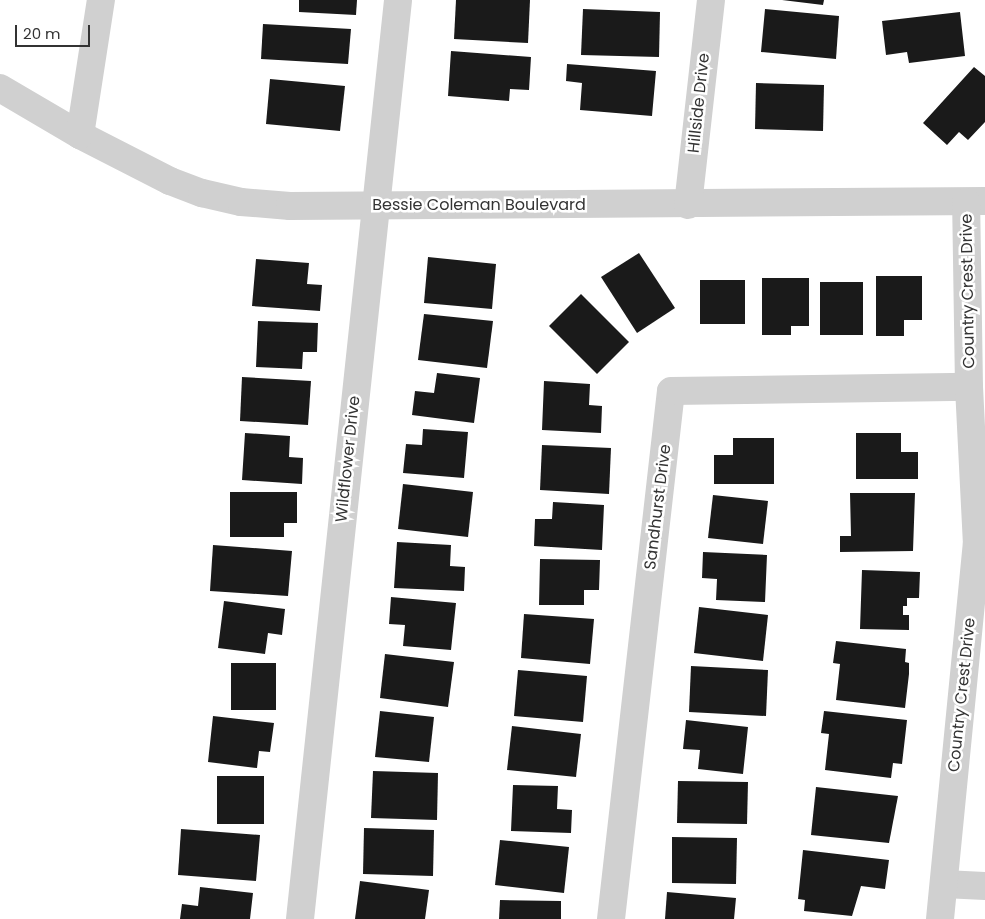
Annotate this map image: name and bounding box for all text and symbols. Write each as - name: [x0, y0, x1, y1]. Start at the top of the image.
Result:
- scale bar: [18, 15, 92, 47]
- text: 20 m: [23, 23, 61, 44]
- street label: Hillside Drive: [684, 52, 714, 154]
- street label: Bessie Coleman Boulevard: [372, 195, 586, 215]
- street label: Country Crest Drive: [957, 213, 979, 369]
- street label: Wildflower Drive: [332, 395, 364, 523]
- street label: Sandhurst Drive: [641, 443, 675, 571]
- street label: Country Crest Drive: [944, 617, 980, 773]

